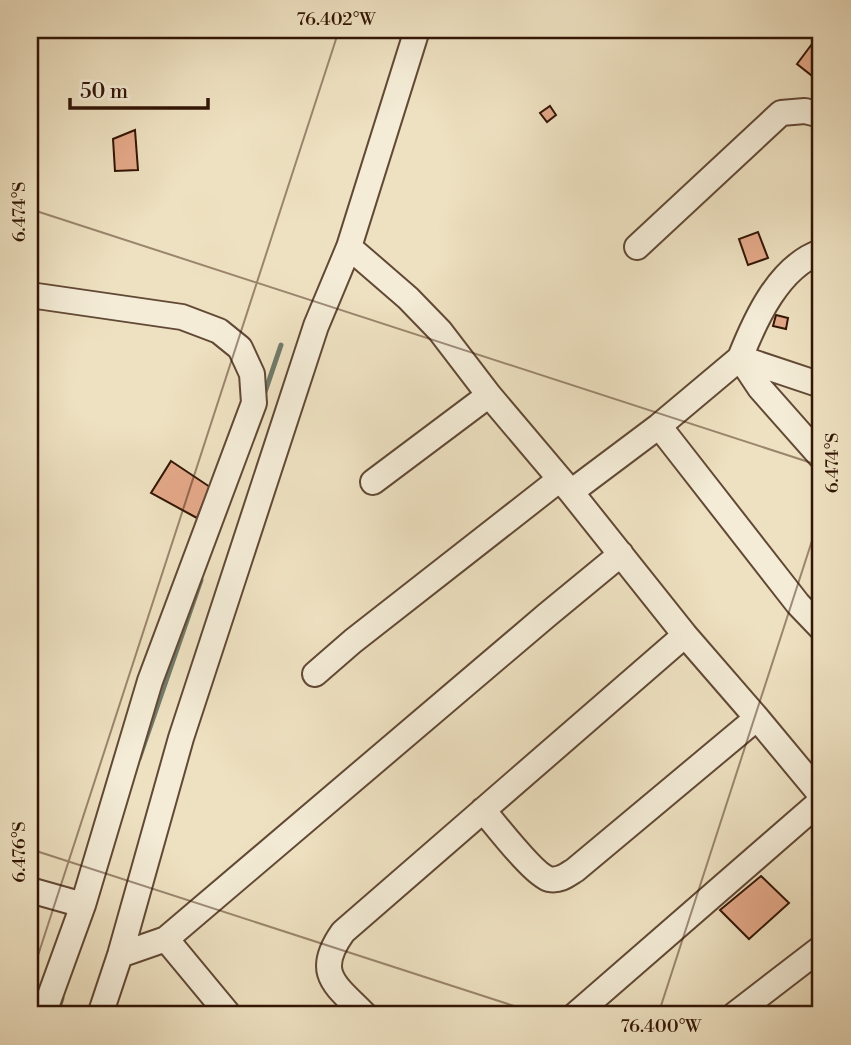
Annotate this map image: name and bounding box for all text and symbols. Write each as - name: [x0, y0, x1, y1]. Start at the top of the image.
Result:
- text: 76.402°W: [297, 8, 376, 31]
- scale bar: [70, 66, 208, 110]
- text: 50 m: [80, 79, 128, 105]
- text: 6.474°S: [8, 182, 31, 242]
- text: 6.474°S: [821, 433, 844, 493]
- text: 6.476°S: [8, 821, 31, 883]
- text: 76.400°W: [621, 1015, 702, 1038]

